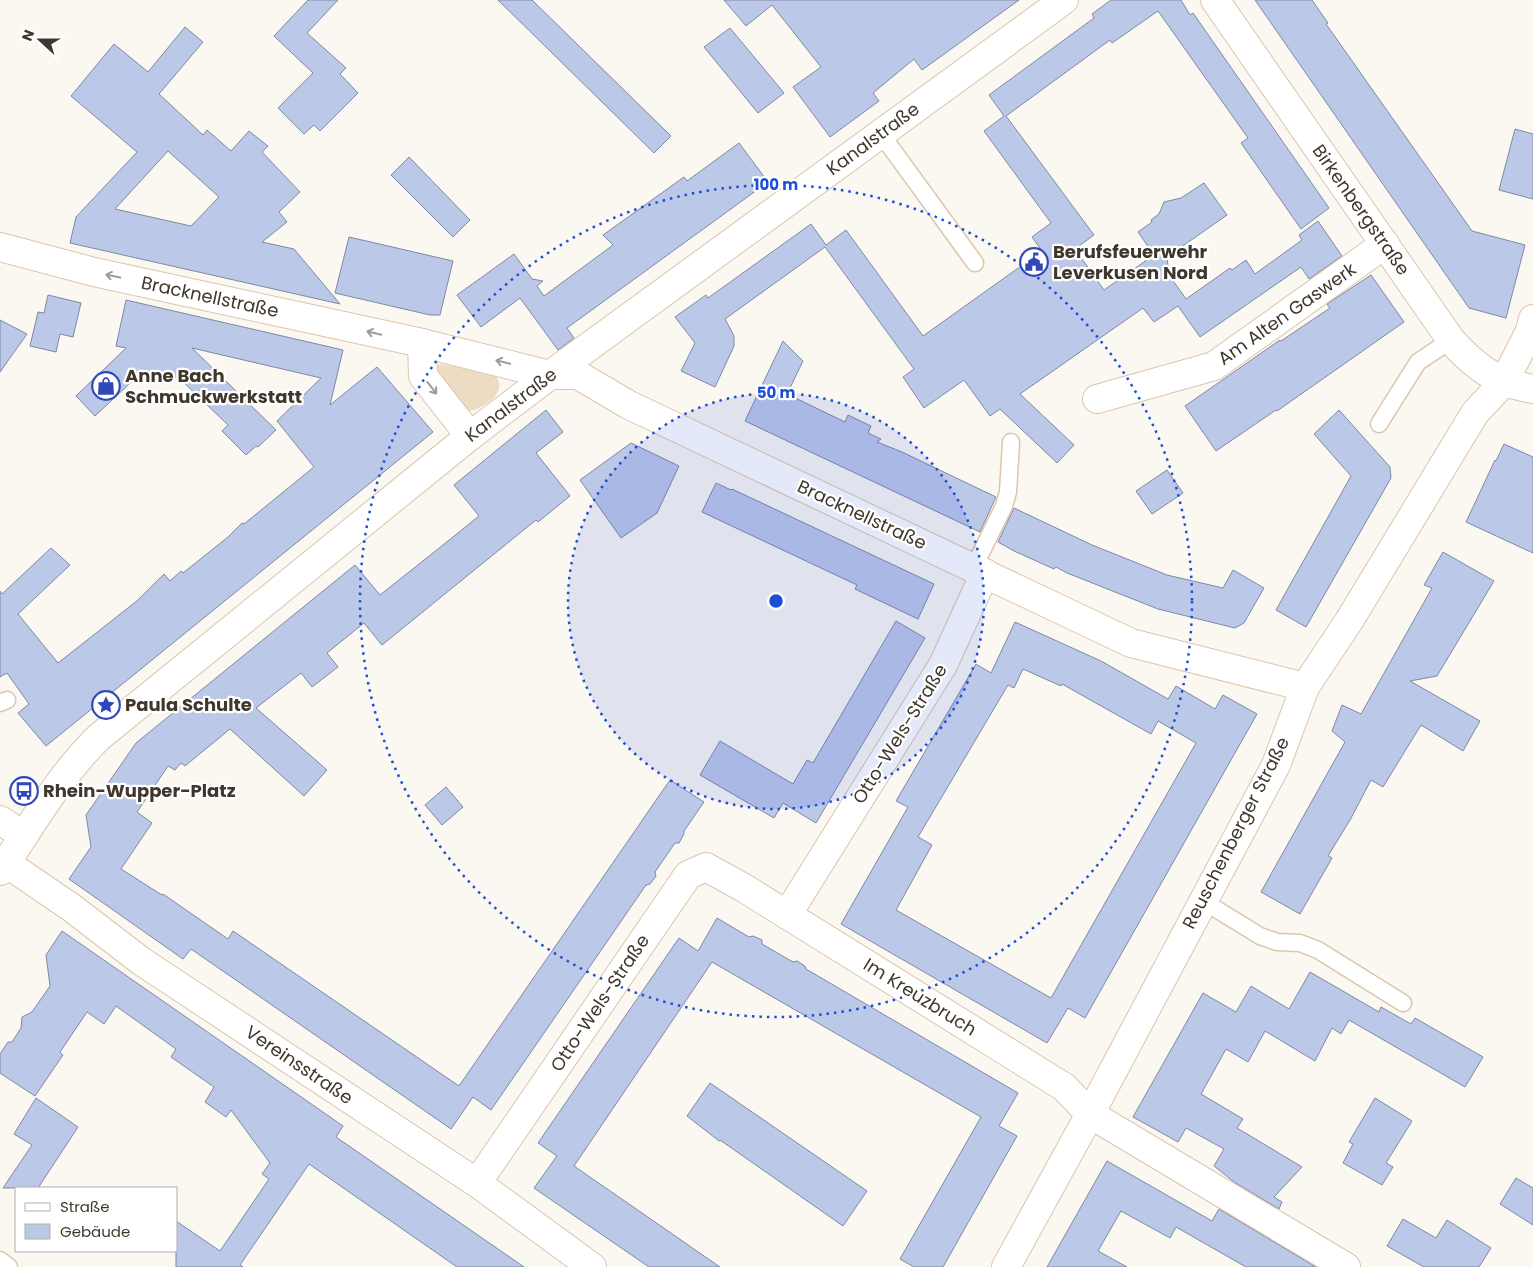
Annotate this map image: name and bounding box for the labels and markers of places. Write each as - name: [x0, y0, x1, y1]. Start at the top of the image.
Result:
- place label: Berufsfeuerwehr Leverkusen Nord: [1053, 239, 1208, 285]
- public building icon: Berufsfeuerwehr Leverkusen Nord: [1019, 247, 1049, 277]
- place label: Anne Bach Schmuckwerkstatt: [125, 363, 302, 409]
- shop icon: Anne Bach Schmuckwerkstatt: [91, 371, 121, 401]
- centre of rings: [767, 592, 785, 610]
- place icon: Paula Schulte: [91, 690, 121, 720]
- place label: Paula Schulte: [125, 692, 252, 717]
- bus stop icon: Rhein-Wupper-Platz: [9, 776, 39, 806]
- place label: Rhein-Wupper-Platz: [43, 778, 236, 803]

